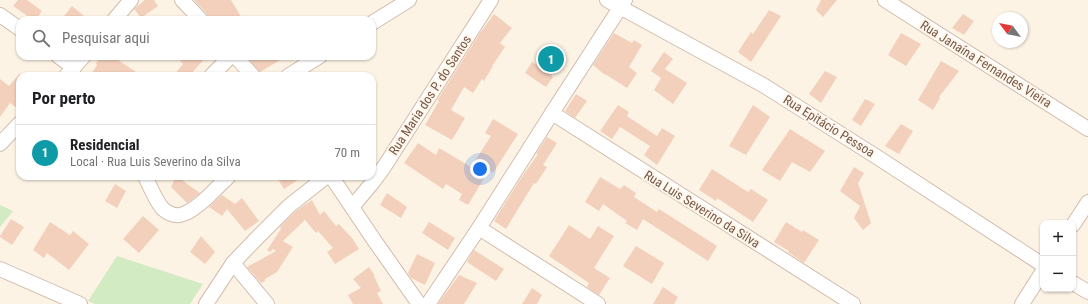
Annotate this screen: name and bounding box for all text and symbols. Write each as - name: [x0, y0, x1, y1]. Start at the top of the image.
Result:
- north arrow: [992, 12, 1028, 48]
- search box: [16, 16, 376, 60]
- street label: Rua Janaína Fernandes Vieira: [918, 17, 1054, 111]
- icon: search: [30, 27, 52, 49]
- text: Pesquisar aqui: [62, 29, 150, 47]
- street label: Rua Maria dos P. do Santos: [386, 32, 474, 158]
- pin: 1: [538, 44, 564, 74]
- text: Por perto: [32, 88, 96, 108]
- street label: Rua Epitácio Pessoa: [781, 92, 877, 160]
- text: Residencial: [70, 136, 140, 154]
- text: 1: [42, 145, 48, 160]
- text: 70 m: [334, 145, 360, 160]
- text: Local · Rua Luis Severino da Silva: [70, 154, 241, 169]
- your location: [470, 159, 490, 179]
- street label: Rua Luis Severino da Silva: [641, 167, 763, 251]
- map controls: [1040, 220, 1076, 292]
- button: +: [1040, 220, 1076, 256]
- button: −: [1040, 256, 1076, 292]

